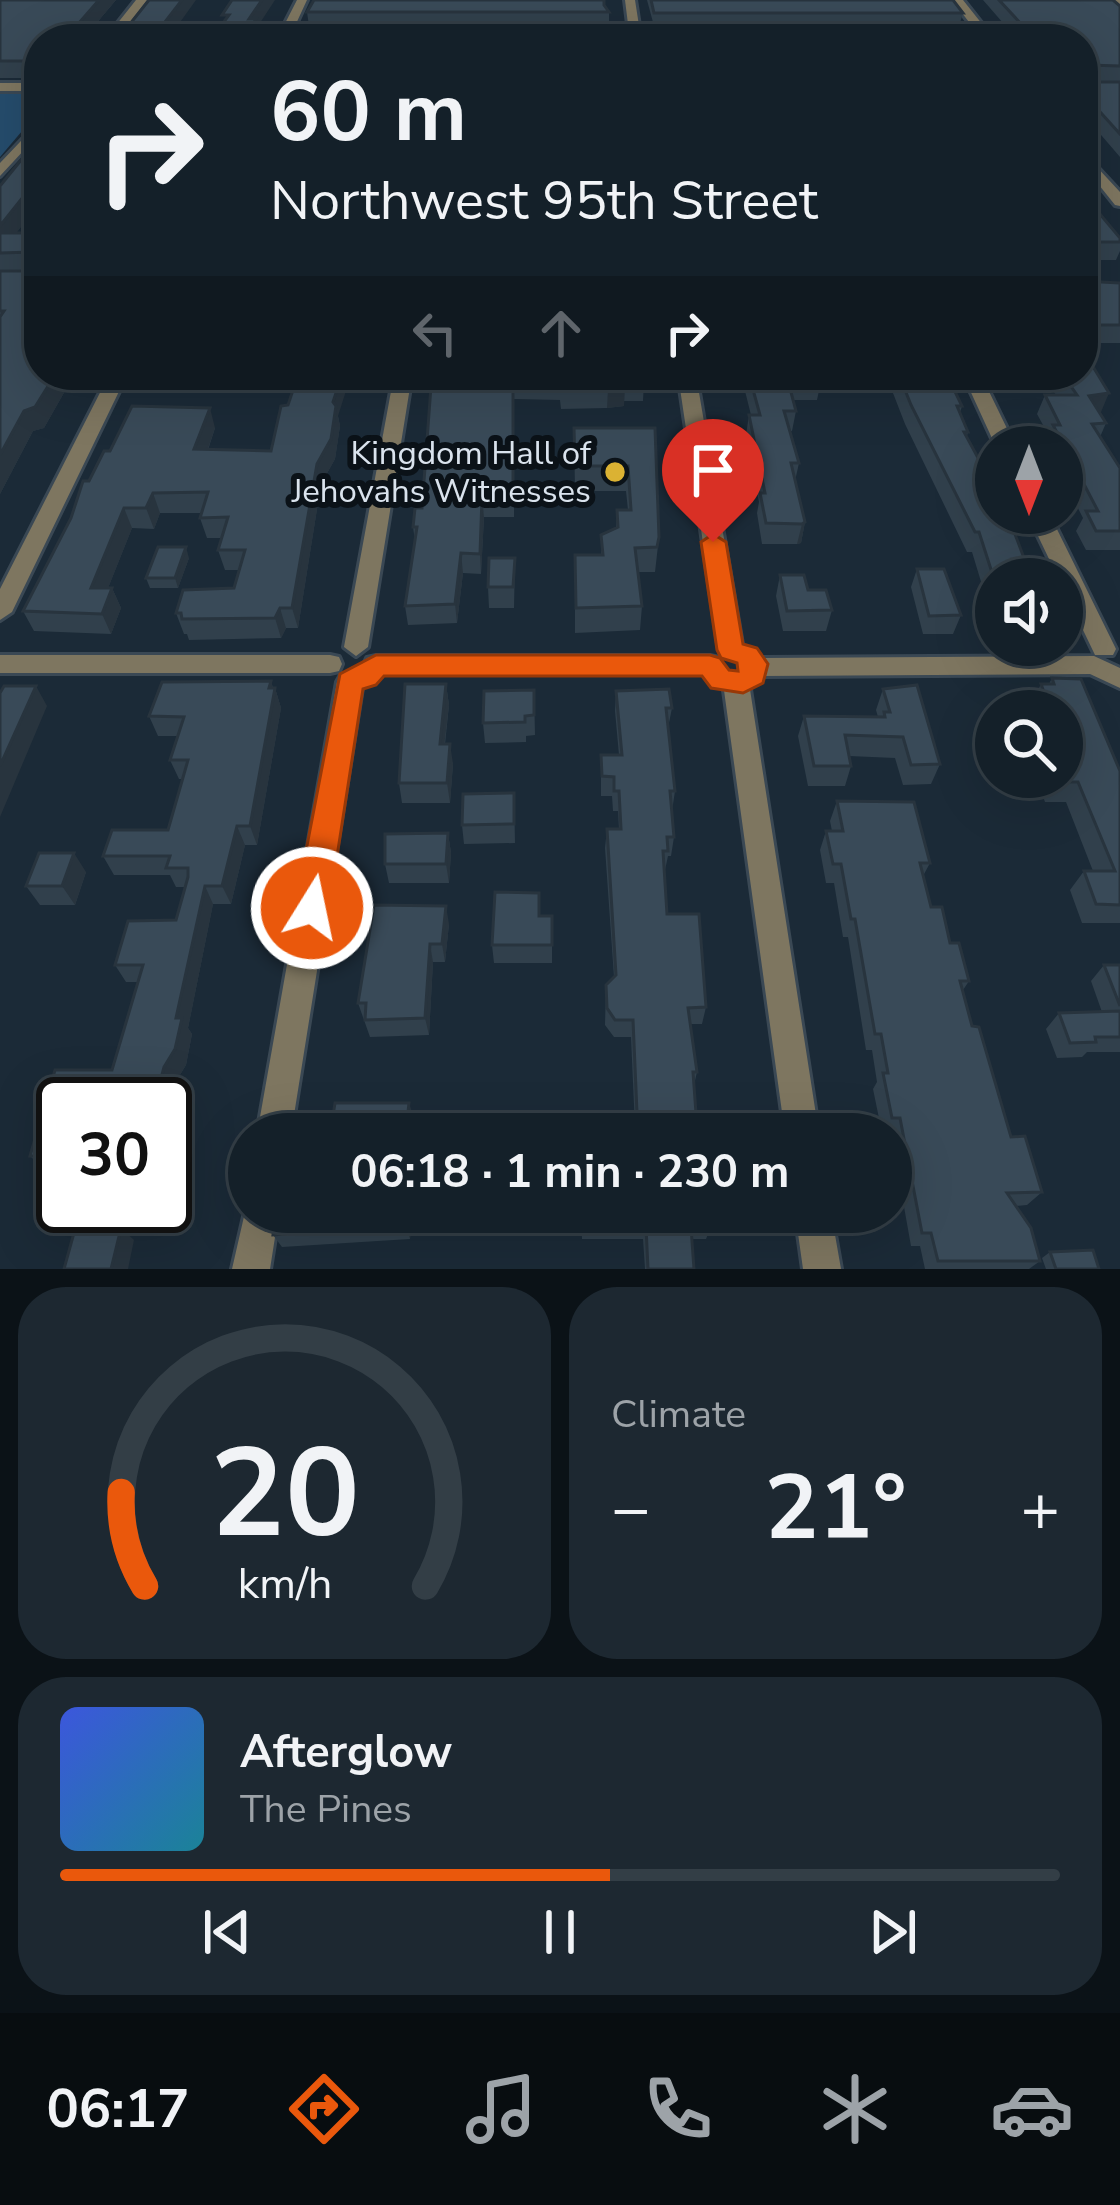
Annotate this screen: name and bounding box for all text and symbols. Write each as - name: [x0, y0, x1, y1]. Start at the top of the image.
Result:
- text: 60 m: [270, 55, 467, 170]
- icon: right: [72, 72, 228, 228]
- text: Northwest 95th Street: [270, 164, 818, 238]
- icon: left: [402, 300, 468, 366]
- icon: ahead: [528, 300, 594, 366]
- icon: right: [654, 300, 720, 366]
- pin: [662, 419, 764, 542]
- north arrow: [975, 426, 1083, 534]
- map controls: [975, 426, 1083, 798]
- place label: Kingdom Hall of Jehovahs Witnesses: [291, 431, 592, 514]
- icon: arrive: [680, 437, 746, 503]
- marker: Kingdom Hall of Jehovahs Witnesses: [602, 459, 628, 485]
- button: sound: [975, 558, 1083, 666]
- button: search: [975, 690, 1083, 798]
- position arrow: [249, 845, 375, 971]
- speed limit sign: 30: [36, 1077, 192, 1233]
- text: 06:18 · 1 min · 230 m: [350, 1142, 790, 1203]
- text: Climate: [611, 1388, 746, 1441]
- text: 20: [210, 1409, 359, 1579]
- text: 21°: [764, 1447, 907, 1570]
- text: −: [611, 1464, 651, 1554]
- text: +: [1020, 1464, 1060, 1554]
- text: km/h: [237, 1555, 332, 1613]
- text: Afterglow: [240, 1722, 452, 1783]
- text: The Pines: [240, 1783, 412, 1836]
- icon: previous: [194, 1899, 260, 1965]
- icon: pause: [527, 1899, 593, 1965]
- icon: next: [860, 1899, 926, 1965]
- icon: directions: [282, 2067, 366, 2151]
- icon: music: [459, 2067, 543, 2151]
- icon: phone: [636, 2067, 720, 2151]
- icon: climate: [813, 2067, 897, 2151]
- icon: car: [990, 2067, 1074, 2151]
- text: 06:17: [46, 2072, 189, 2146]

